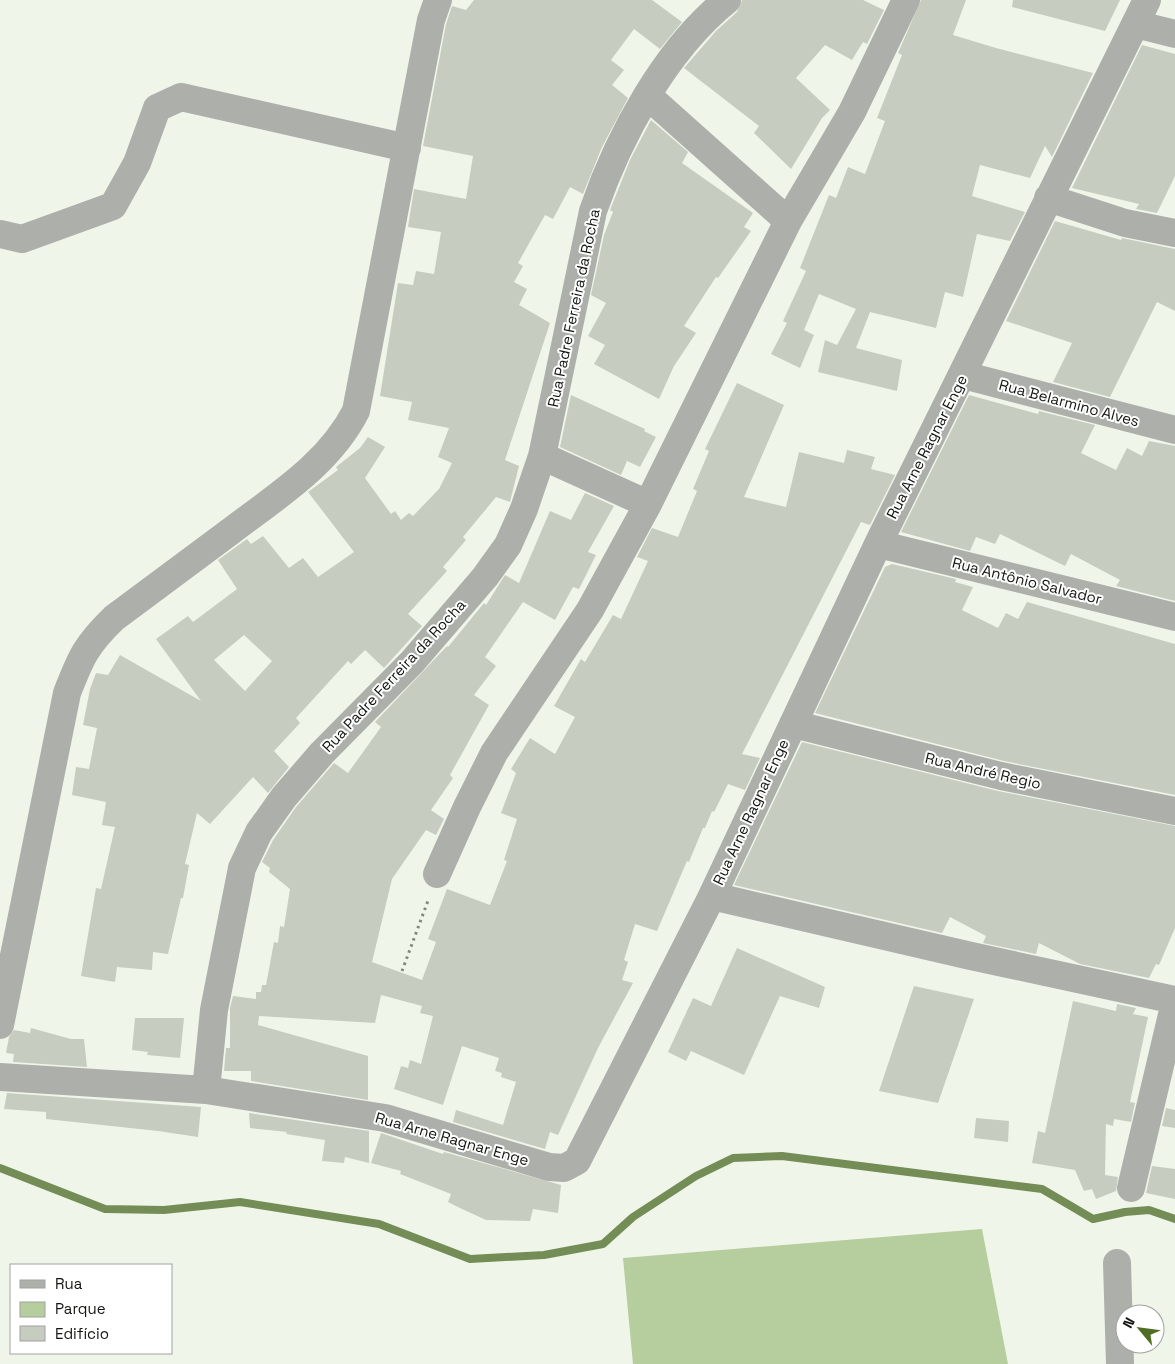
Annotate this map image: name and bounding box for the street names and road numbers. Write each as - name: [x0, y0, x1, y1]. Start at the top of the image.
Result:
- street label: Rua Padre Ferreira da Rocha: [543, 207, 604, 409]
- street label: Rua Arne Ragnar Enge: [882, 372, 971, 522]
- street label: Rua Belarmino Alves: [997, 375, 1141, 430]
- street label: Rua Antônio Salvador: [950, 553, 1104, 608]
- street label: Rua Padre Ferreira da Rocha: [318, 595, 470, 756]
- street label: Rua Arne Ragnar Enge: [708, 736, 793, 888]
- street label: Rua André Regio: [923, 748, 1043, 793]
- street label: Rua Arne Ragnar Enge: [373, 1107, 531, 1170]

